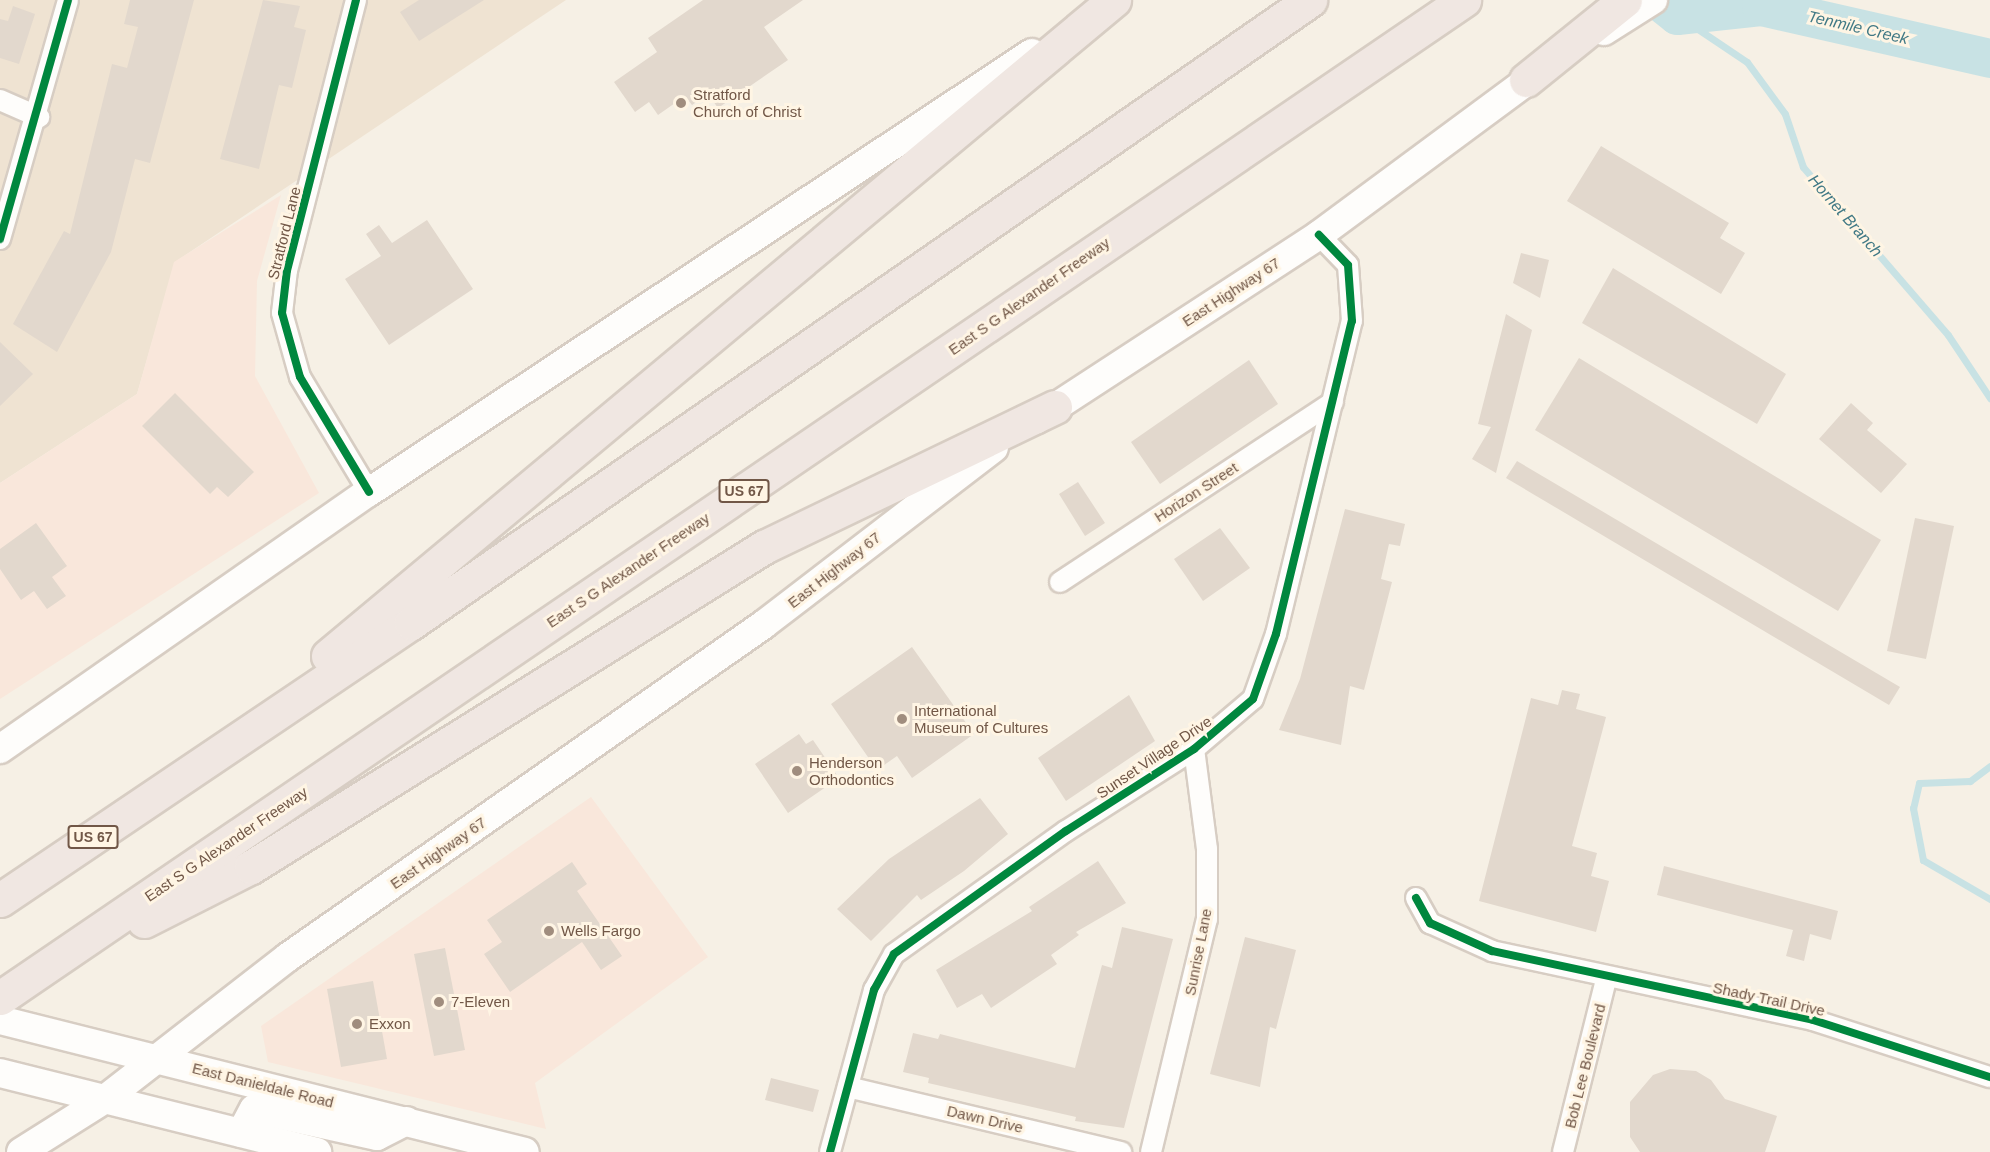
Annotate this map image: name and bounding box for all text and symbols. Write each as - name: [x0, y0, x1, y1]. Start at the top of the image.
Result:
- water label: Tenmile Creek: [1806, 7, 1910, 49]
- place label: Stratford Church of Christ: [693, 85, 801, 120]
- marker: Stratford Church of Christ: [674, 96, 688, 110]
- water label: Hornet Branch: [1804, 171, 1886, 261]
- street label: Stratford Lane: [264, 185, 304, 281]
- street label: East S G Alexander Freeway: [945, 233, 1113, 359]
- street label: East Highway 67: [1179, 254, 1283, 330]
- street label: Horizon Street: [1151, 458, 1241, 526]
- road number: US 67: [718, 480, 770, 502]
- street label: East S G Alexander Freeway: [543, 508, 713, 632]
- street label: East Highway 67: [784, 528, 884, 612]
- place label: International Museum of Cultures: [914, 701, 1048, 736]
- marker: International Museum of Cultures: [895, 712, 909, 726]
- street label: Sunset Village Drive: [1093, 712, 1215, 802]
- place label: Henderson Orthodontics: [809, 753, 894, 788]
- marker: Henderson Orthodontics: [790, 764, 804, 778]
- street label: East S G Alexander Freeway: [141, 782, 311, 906]
- street label: East Highway 67: [387, 813, 489, 893]
- road number: US 67: [68, 826, 118, 848]
- street label: Sunrise Lane: [1181, 907, 1215, 997]
- place label: Wells Fargo: [561, 922, 641, 940]
- marker: Wells Fargo: [542, 924, 556, 938]
- street label: Shady Trail Drive: [1711, 978, 1827, 1020]
- place label: 7-Eleven: [451, 993, 510, 1011]
- marker: 7-Eleven: [432, 995, 446, 1009]
- street label: Bob Lee Boulevard: [1561, 1002, 1609, 1130]
- place label: Exxon: [369, 1015, 411, 1033]
- marker: Exxon: [350, 1017, 364, 1031]
- street label: East Danieldale Road: [190, 1059, 336, 1111]
- street label: Dawn Drive: [945, 1102, 1025, 1136]

